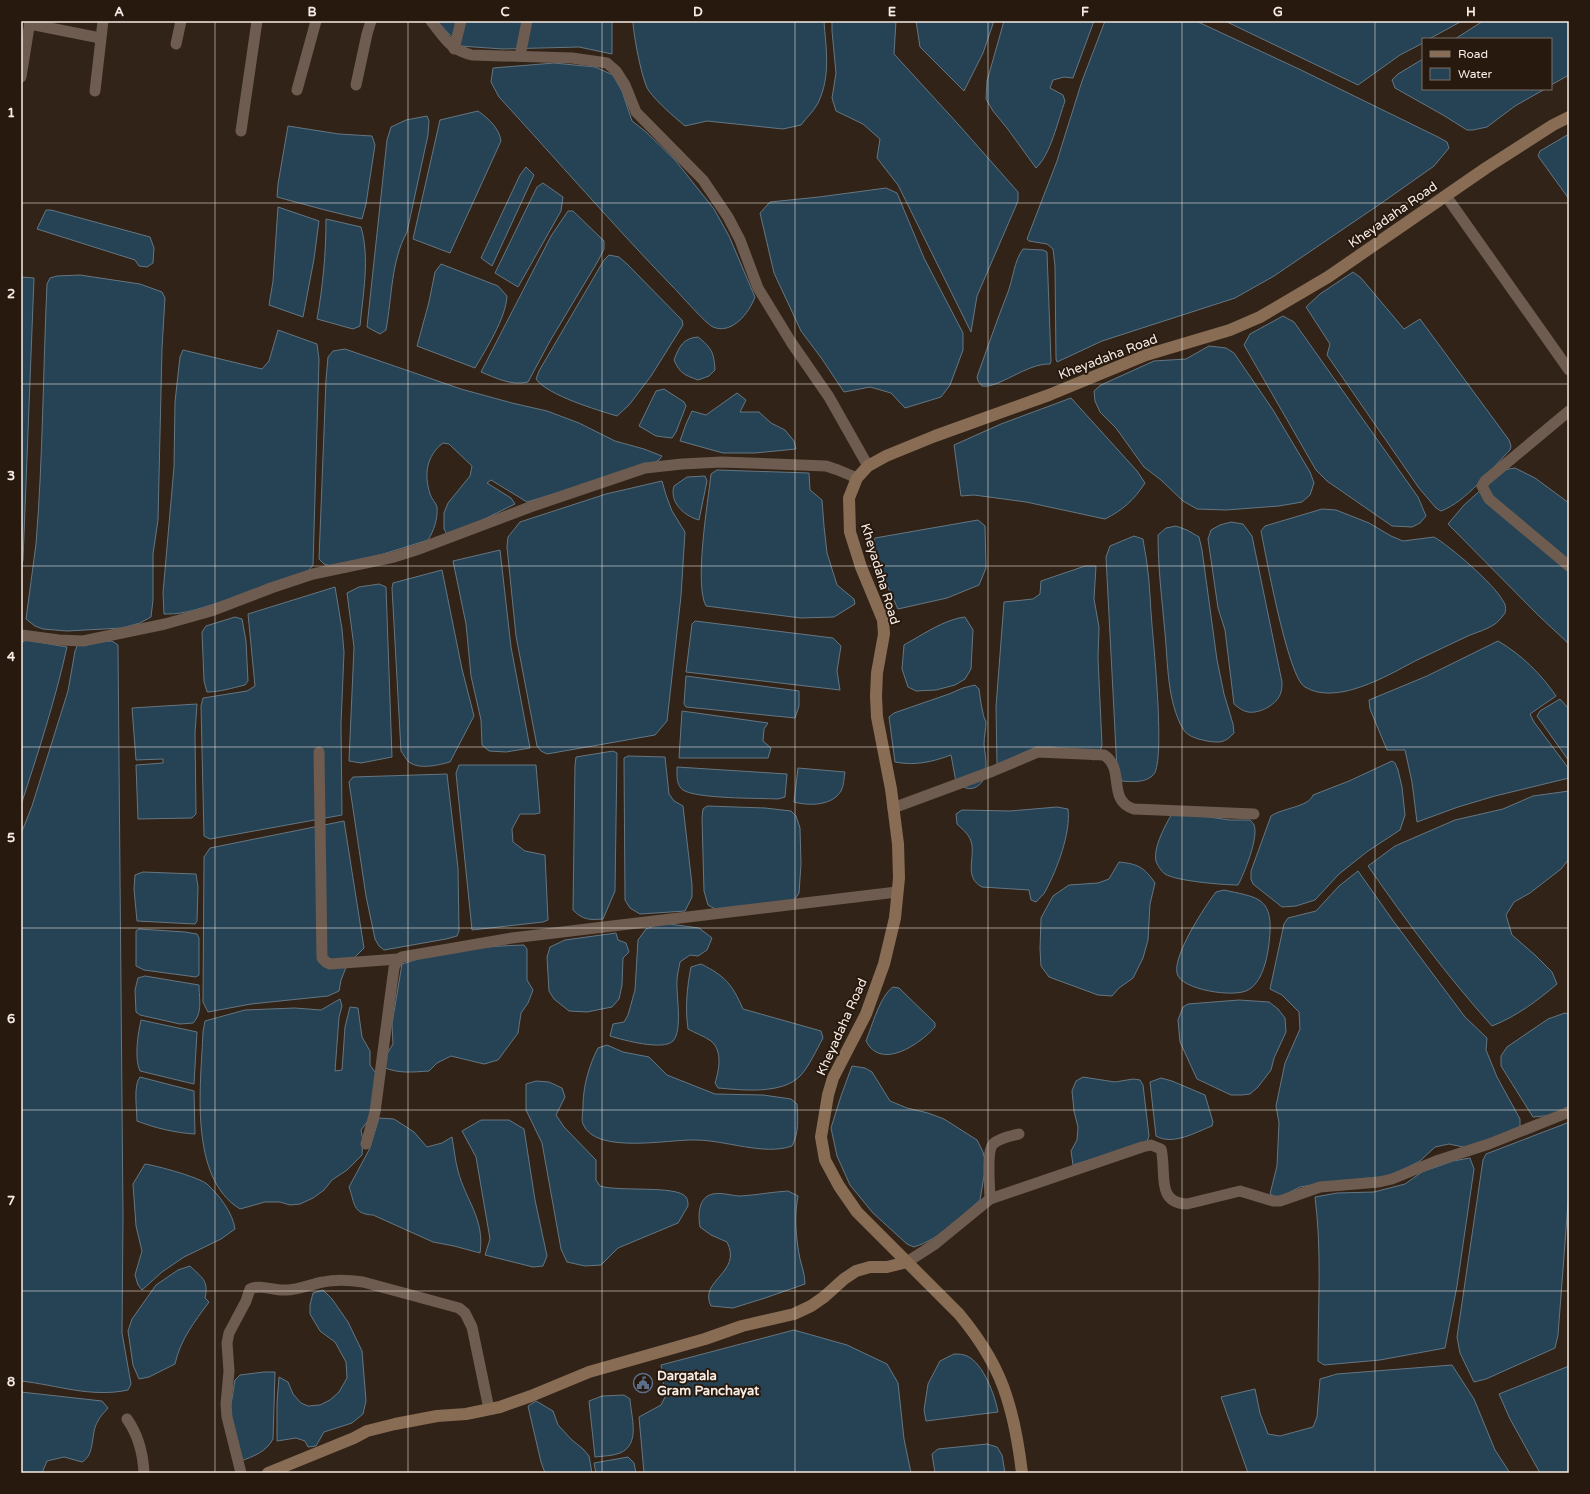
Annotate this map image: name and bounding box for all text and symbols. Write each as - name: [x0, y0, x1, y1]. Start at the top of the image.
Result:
- text: A: [114, 4, 124, 20]
- text: B: [307, 4, 317, 20]
- text: C: [500, 4, 510, 20]
- text: D: [693, 4, 703, 20]
- text: E: [888, 4, 896, 20]
- text: F: [1081, 4, 1089, 20]
- text: G: [1273, 4, 1283, 20]
- text: H: [1466, 4, 1476, 20]
- legend: [1422, 38, 1552, 90]
- text: Road: [1458, 47, 1488, 61]
- text: Water: [1458, 67, 1493, 81]
- text: 1: [7, 105, 15, 121]
- street label: Kheyadaha Road: [1345, 178, 1441, 252]
- text: 2: [7, 286, 15, 302]
- street label: Kheyadaha Road: [1056, 331, 1160, 383]
- text: 3: [7, 468, 15, 484]
- street label: Kheyadaha Road: [857, 521, 903, 627]
- text: 4: [7, 649, 16, 665]
- text: 5: [7, 830, 15, 846]
- street label: Kheyadaha Road: [813, 976, 871, 1078]
- text: 6: [7, 1011, 15, 1027]
- text: 7: [7, 1193, 15, 1209]
- place label: Dargatala Gram Panchayat: [657, 1368, 759, 1399]
- public building icon: Dargatala Gram Panchayat: [632, 1372, 654, 1394]
- text: 8: [7, 1374, 15, 1390]

